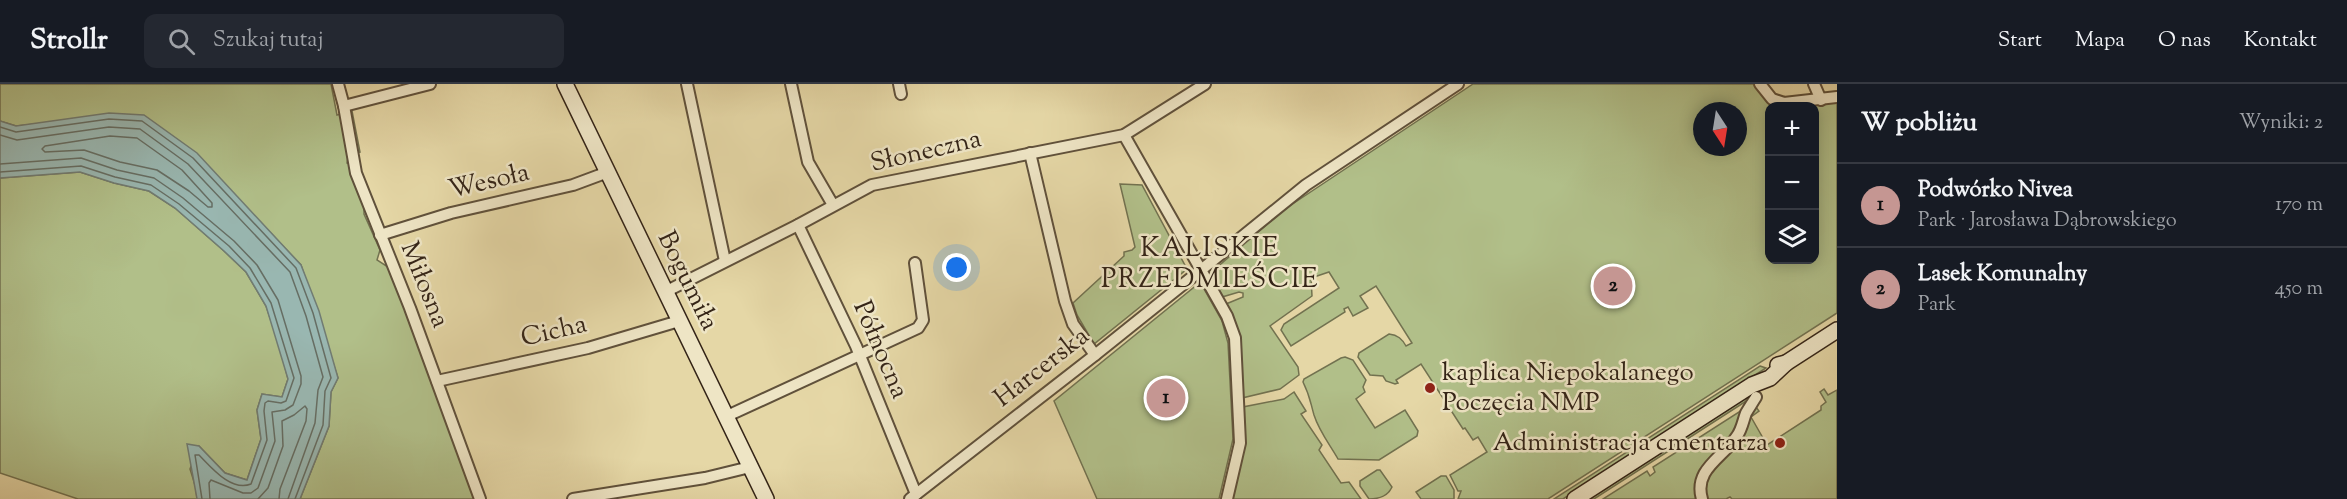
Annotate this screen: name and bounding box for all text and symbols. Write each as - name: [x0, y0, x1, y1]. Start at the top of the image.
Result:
- search box: [144, 14, 564, 68]
- text: Strollr: [30, 21, 108, 61]
- icon: search: [165, 25, 198, 58]
- text: Szukaj tutaj: [213, 25, 323, 57]
- text: Start: [1998, 26, 2042, 56]
- text: Mapa: [2075, 26, 2125, 56]
- text: O nas: [2158, 26, 2211, 56]
- text: Kontakt: [2244, 26, 2317, 56]
- north arrow: [1693, 102, 1747, 156]
- map controls: [1765, 102, 1819, 264]
- button: +: [1765, 102, 1819, 156]
- text: W pobliżu: [1861, 105, 1977, 142]
- text: Wyniki: 2: [2239, 109, 2323, 138]
- street label: Słoneczna: [867, 121, 985, 183]
- street label: Wesoła: [445, 155, 533, 209]
- button: −: [1765, 156, 1819, 210]
- text: Podwórko Nivea: [1918, 175, 2073, 207]
- text: 1: [1877, 191, 1884, 220]
- text: 170 m: [2275, 191, 2323, 220]
- text: Park · Jarosława Dąbrowskiego: [1918, 207, 2177, 236]
- button: layers: [1765, 210, 1819, 264]
- street label: Bogumiła: [647, 225, 727, 337]
- district label: KALISKIE PRZEDMIEŚCIE: [1101, 230, 1319, 300]
- street label: Miłosna: [390, 236, 458, 334]
- your location: [942, 253, 971, 282]
- text: Lasek Komunalny: [1918, 259, 2087, 291]
- pin: 2: [1594, 264, 1632, 308]
- text: 2: [1876, 275, 1885, 304]
- text: 450 m: [2275, 275, 2323, 304]
- text: Park: [1918, 291, 1956, 320]
- street label: Północna: [843, 295, 917, 405]
- street label: Cicha: [517, 306, 591, 358]
- street label: Harcerska: [987, 319, 1097, 417]
- place label: kaplica Niepokalanego Poczęcia NMP: [1442, 355, 1694, 422]
- pin: 1: [1146, 376, 1186, 420]
- marker: kaplica Niepokalanego Poczęcia NMP: [1423, 381, 1437, 395]
- place label: Administracja cmentarza: [1493, 425, 1768, 462]
- marker: Administracja cmentarza: [1773, 436, 1787, 450]

